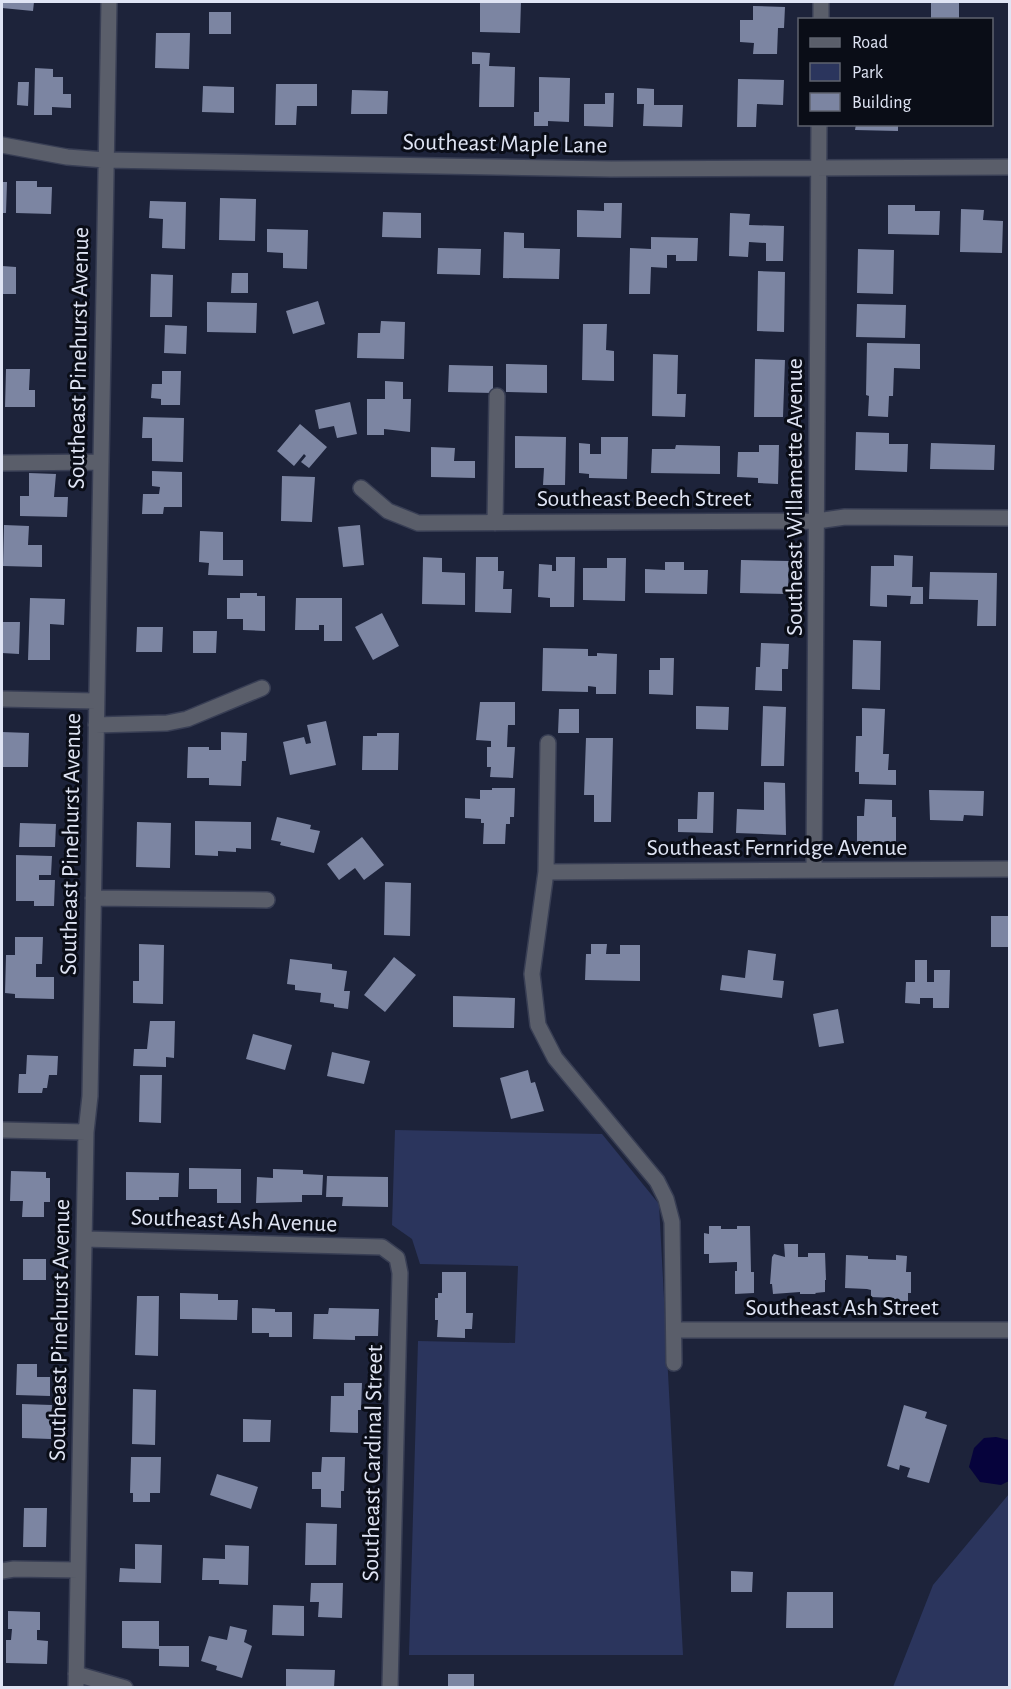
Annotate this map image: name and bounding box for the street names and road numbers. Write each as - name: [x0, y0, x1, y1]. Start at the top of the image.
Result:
- street label: Southeast Maple Lane: [402, 130, 608, 158]
- street label: Southeast Pinehurst Avenue: [65, 227, 93, 489]
- street label: Southeast Willamette Avenue: [783, 358, 807, 636]
- street label: Southeast Beech Street: [537, 487, 752, 511]
- street label: Southeast Pinehurst Avenue: [57, 713, 85, 975]
- street label: Southeast Fernridge Avenue: [647, 836, 907, 860]
- street label: Southeast Pinehurst Avenue: [46, 1199, 74, 1461]
- street label: Southeast Ash Avenue: [130, 1205, 338, 1237]
- street label: Southeast Ash Street: [745, 1296, 939, 1320]
- street label: Southeast Cardinal Street: [359, 1344, 387, 1582]

